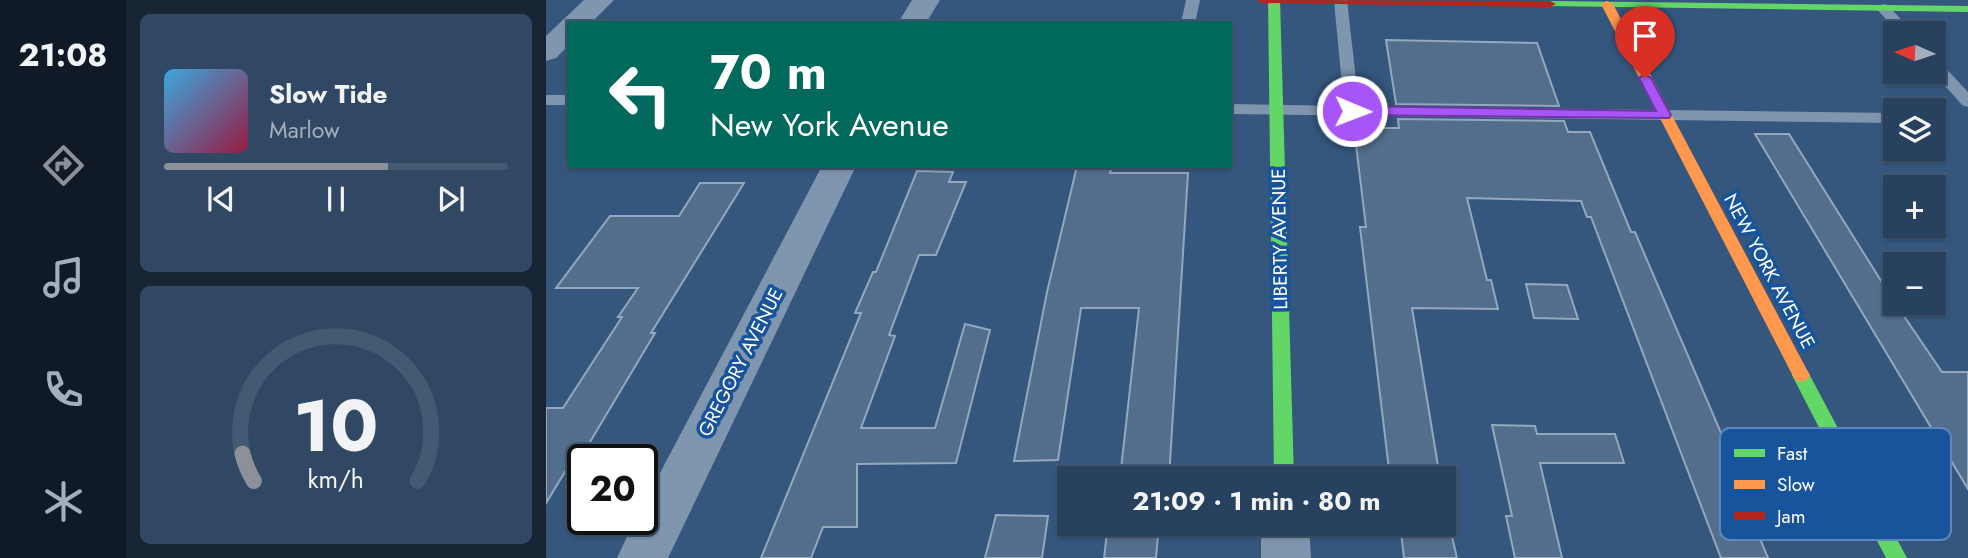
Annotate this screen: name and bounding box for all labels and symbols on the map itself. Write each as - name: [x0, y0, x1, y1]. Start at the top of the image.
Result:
- pin: [1615, 6, 1675, 78]
- north arrow: [1883, 21, 1946, 84]
- position arrow: [1315, 74, 1389, 148]
- street label: LIBERTY AVENUE: [1265, 168, 1294, 310]
- street label: NEW YORK AVENUE: [1717, 189, 1822, 354]
- street label: GREGORY AVENUE: [691, 283, 790, 441]
- legend: [1720, 428, 1951, 540]
- text: Fast: [1777, 440, 1808, 467]
- speed limit sign: 20: [567, 444, 658, 535]
- text: Slow: [1777, 471, 1815, 498]
- text: Jam: [1774, 503, 1806, 530]

